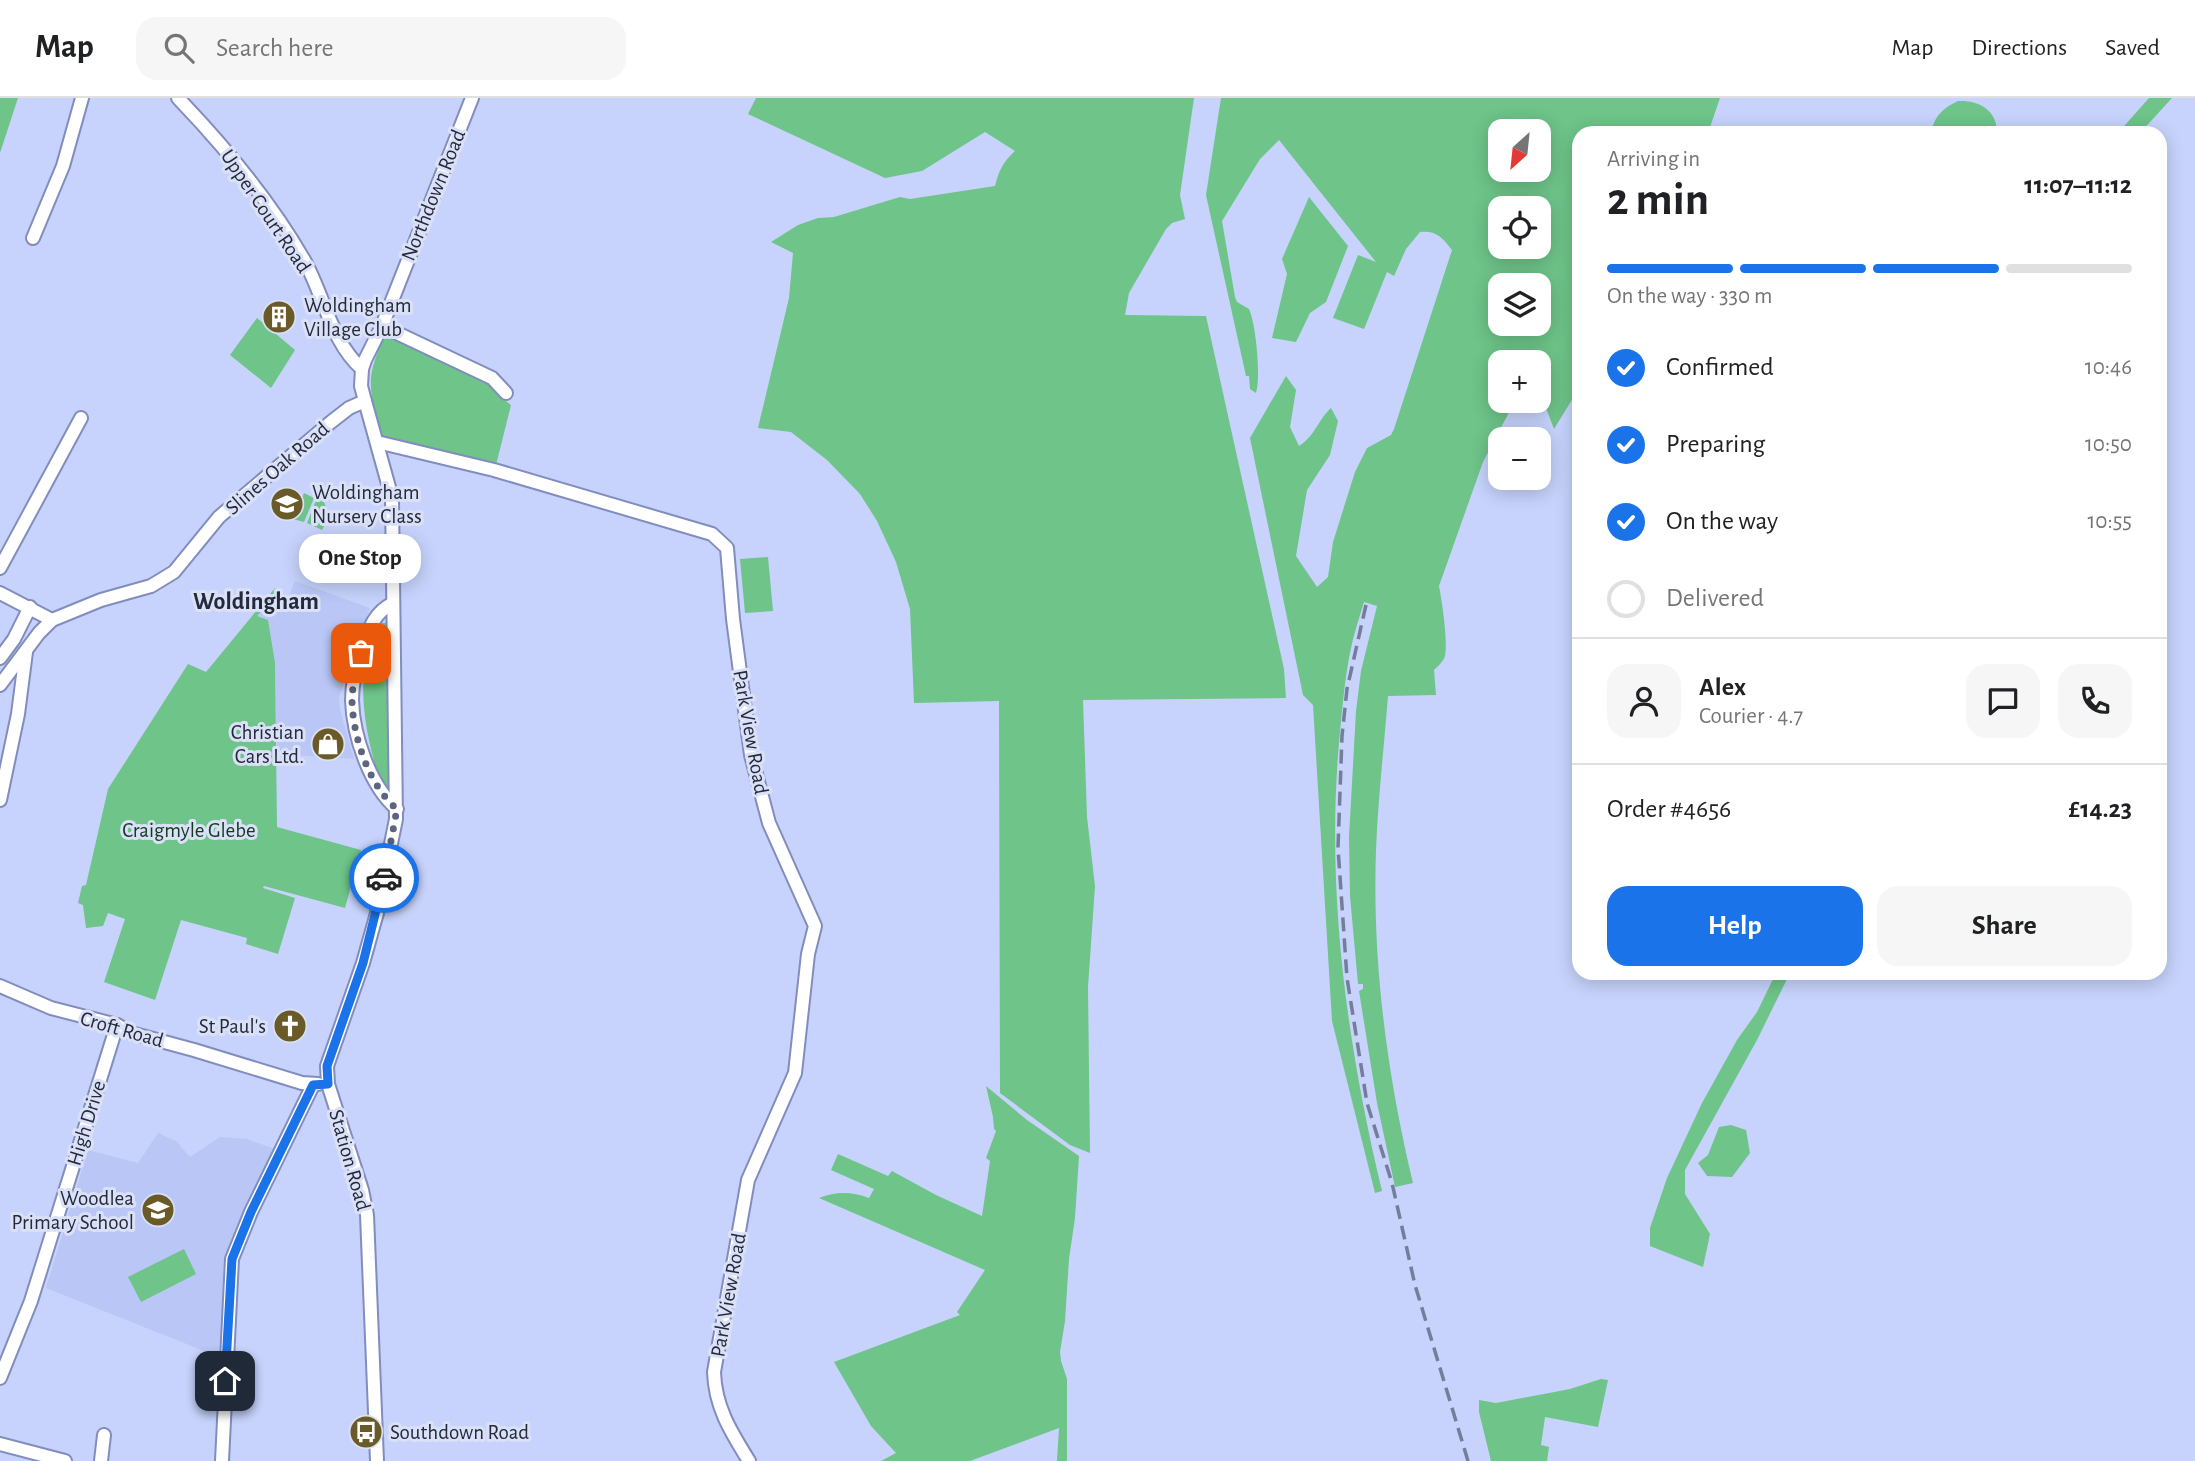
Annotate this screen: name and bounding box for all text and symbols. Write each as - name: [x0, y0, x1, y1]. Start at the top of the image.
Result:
- search box: [136, 17, 626, 80]
- icon: search: [160, 29, 198, 67]
- text: Map: [35, 31, 94, 64]
- text: Search here: [216, 35, 334, 61]
- text: Map: [1891, 36, 1933, 60]
- text: Directions: [1971, 36, 2067, 60]
- text: Saved: [2105, 36, 2160, 60]
- north arrow: [1488, 119, 1550, 182]
- map controls: [1488, 119, 1551, 490]
- street label: Northdown Road: [398, 126, 469, 264]
- street label: Upper Court Road: [217, 146, 315, 277]
- text: Arriving in: [1607, 148, 1700, 171]
- text: 11:07–11:12: [2024, 172, 2132, 198]
- text: 2 min: [1607, 177, 1709, 223]
- button: locate: [1488, 196, 1551, 259]
- button: layers: [1488, 273, 1551, 336]
- text: On the way · 330 m: [1607, 285, 1772, 308]
- place label: Woldingham Village Club: [304, 295, 412, 340]
- building icon: Woldingham Village Club: [260, 298, 298, 336]
- icon: check: [1607, 349, 1645, 387]
- button: +: [1488, 350, 1551, 413]
- text: Confirmed: [1666, 354, 1774, 380]
- text: 10:46: [2085, 356, 2132, 379]
- street label: Slines Oak Road: [222, 418, 333, 519]
- icon: check: [1607, 426, 1645, 464]
- button: −: [1488, 427, 1551, 490]
- text: Preparing: [1666, 431, 1765, 457]
- text: 10:50: [2085, 433, 2132, 456]
- place label: Woldingham Nursery Class: [312, 482, 422, 527]
- school or university icon: Woldingham Nursery Class: [268, 485, 306, 523]
- icon: check: [1607, 503, 1645, 541]
- text: On the way: [1666, 508, 1778, 534]
- text: 10:55: [2087, 510, 2132, 533]
- callout: One Stop: [300, 534, 422, 583]
- text: One Stop: [318, 547, 402, 570]
- text: Delivered: [1666, 585, 1764, 611]
- district label: Woldingham: [193, 590, 319, 614]
- pin: [331, 623, 391, 683]
- icon: bag: [342, 634, 380, 672]
- button: person: [1607, 664, 1681, 738]
- button: chat: [1966, 664, 2040, 738]
- button: phone: [2058, 664, 2132, 738]
- street label: Park View Road: [729, 668, 772, 796]
- text: Alex: [1699, 674, 1746, 700]
- text: Courier · 4.7: [1699, 705, 1803, 728]
- place label: Christian Cars Ltd.: [231, 722, 304, 767]
- shop icon: Christian Cars Ltd.: [309, 725, 347, 763]
- text: Order #4656: [1607, 796, 1731, 822]
- text: £14.23: [2069, 796, 2132, 822]
- park label: Craigmyle Glebe: [122, 820, 256, 841]
- courier: [349, 843, 419, 913]
- icon: car: [365, 859, 403, 897]
- button: Help: [1607, 886, 1863, 966]
- button: Share: [1877, 886, 2132, 966]
- church icon: St Paul's: [271, 1007, 309, 1045]
- street label: Croft Road: [78, 1008, 166, 1051]
- place label: St Paul's: [199, 1016, 266, 1037]
- street label: High Drive: [64, 1078, 109, 1168]
- street label: Station Road: [325, 1107, 374, 1213]
- place label: Woodlea Primary School: [11, 1188, 134, 1233]
- school or university icon: Woodlea Primary School: [139, 1191, 177, 1229]
- street label: Park View Road: [707, 1231, 750, 1359]
- pin: [195, 1351, 255, 1411]
- icon: home: [206, 1362, 244, 1400]
- bus stop icon: Southdown Road: [347, 1413, 385, 1451]
- place label: Southdown Road: [390, 1422, 529, 1443]

